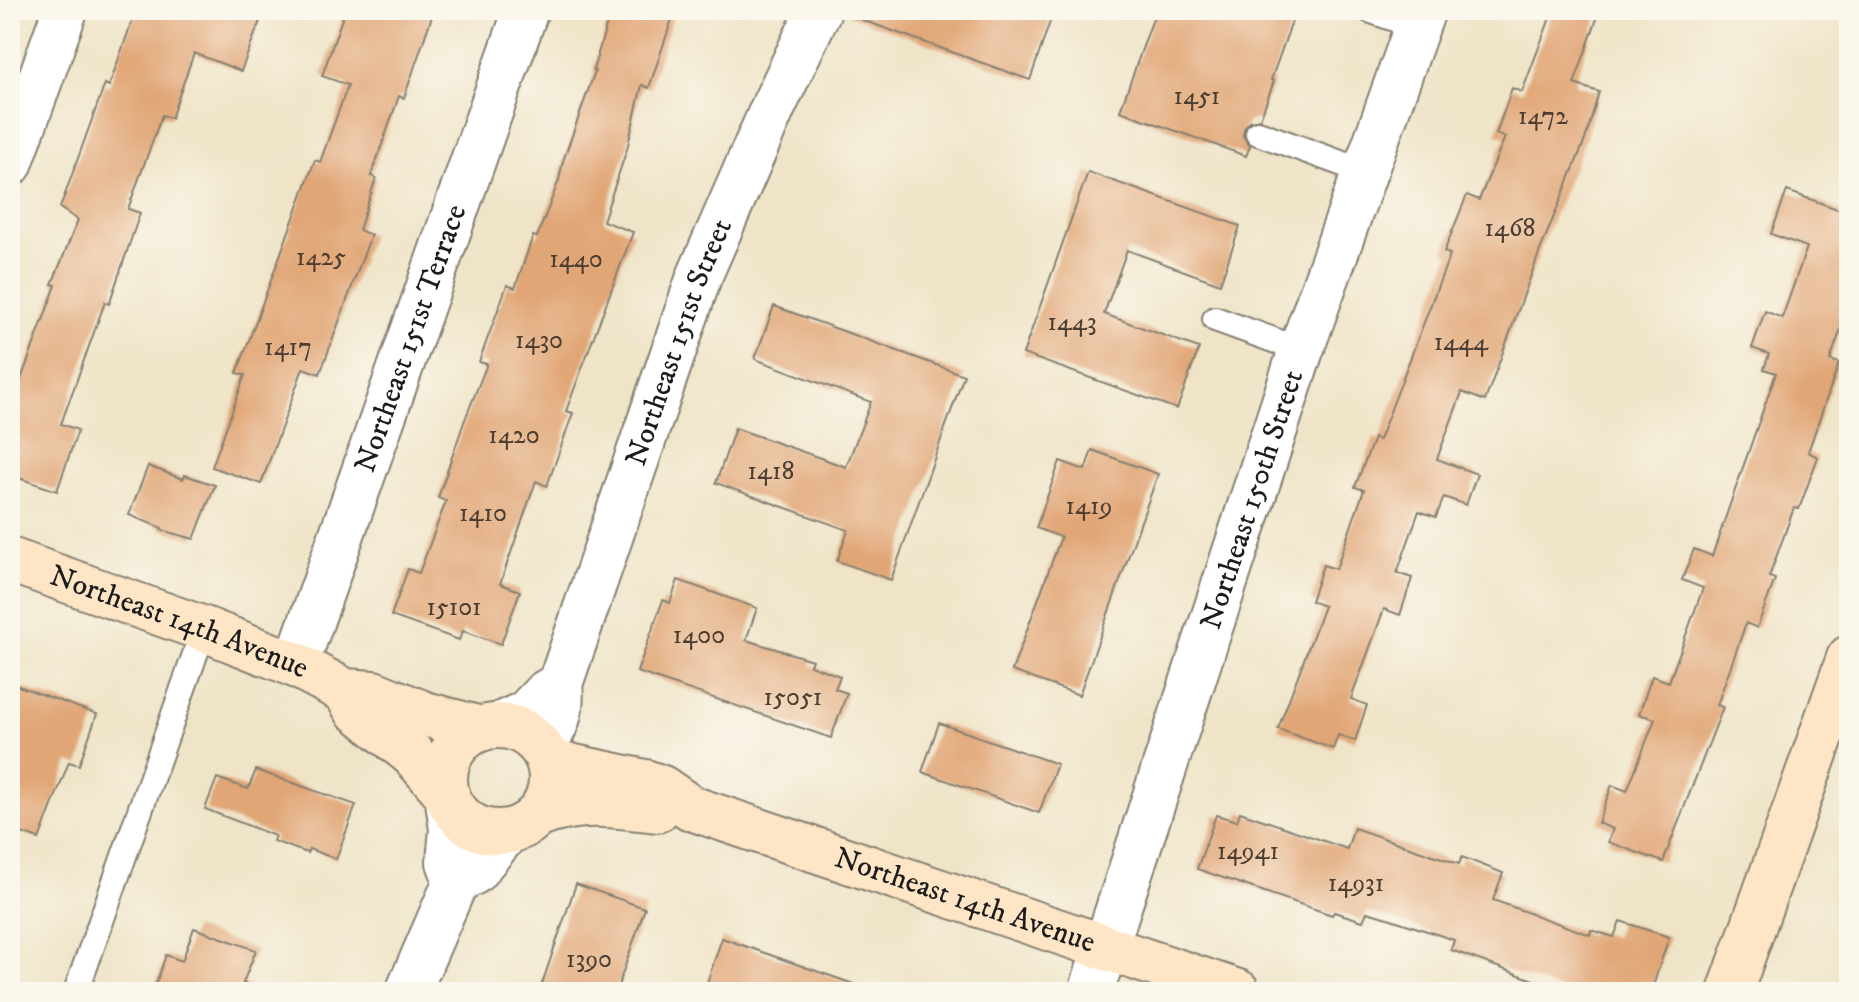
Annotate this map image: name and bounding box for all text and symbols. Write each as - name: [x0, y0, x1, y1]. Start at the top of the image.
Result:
- house number: 1451: [1174, 80, 1220, 113]
- house number: 1472: [1518, 100, 1568, 133]
- street label: Northeast 151st Terrace: [347, 200, 475, 478]
- house number: 1468: [1484, 212, 1536, 245]
- street label: Northeast 151st Street: [617, 213, 741, 471]
- house number: 1425: [296, 241, 346, 274]
- house number: 1440: [549, 243, 603, 276]
- house number: 1443: [1047, 306, 1097, 339]
- house number: 1430: [515, 324, 563, 357]
- house number: 1444: [1434, 326, 1489, 359]
- house number: 1417: [264, 331, 312, 364]
- street label: Northeast 150th Street: [1192, 365, 1312, 634]
- house number: 1420: [488, 419, 540, 452]
- house number: 1418: [747, 455, 795, 488]
- house number: 1419: [1066, 490, 1112, 523]
- house number: 1410: [459, 497, 507, 530]
- street label: Northeast 14th Avenue: [45, 557, 315, 687]
- house number: 15101: [426, 591, 482, 624]
- house number: 1400: [673, 619, 725, 652]
- house number: 15051: [764, 681, 822, 714]
- house number: 14941: [1217, 835, 1279, 868]
- street label: Northeast 14th Avenue: [830, 839, 1100, 961]
- house number: 14931: [1328, 867, 1384, 900]
- house number: 1390: [566, 943, 612, 976]

